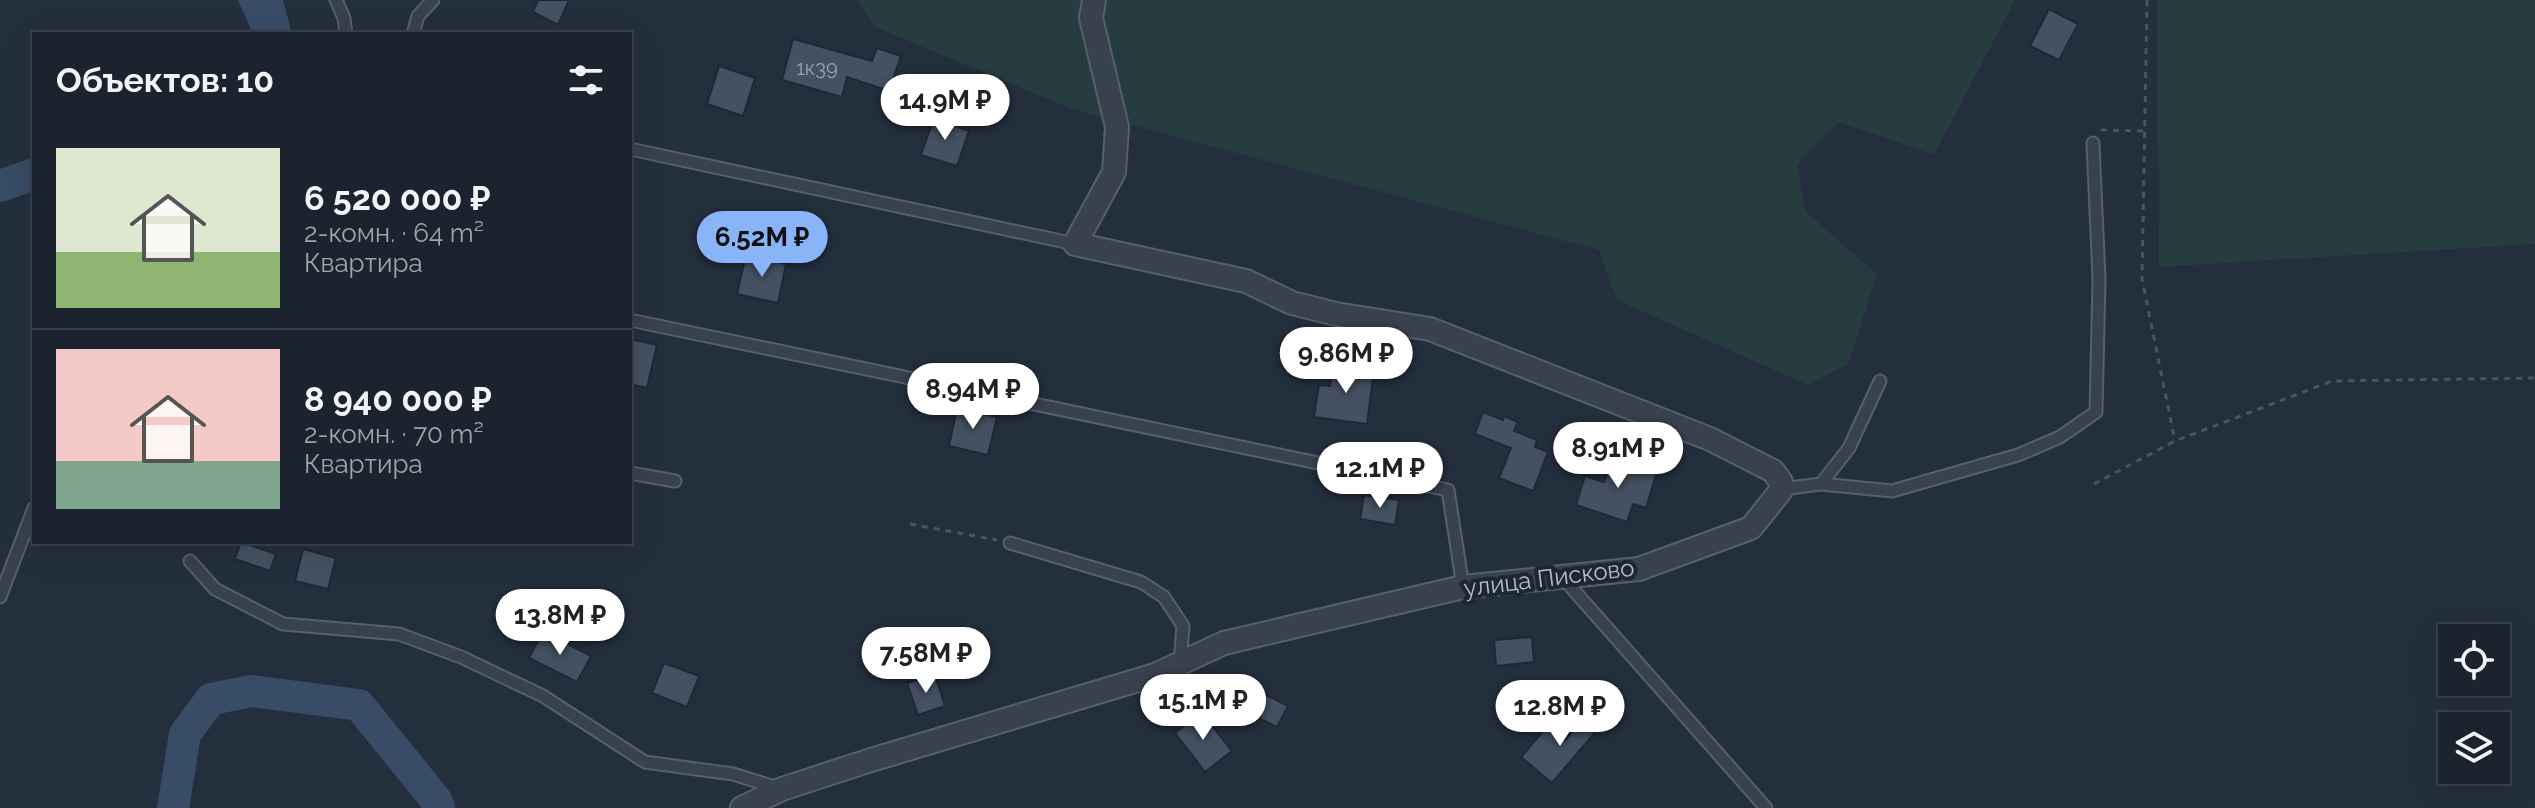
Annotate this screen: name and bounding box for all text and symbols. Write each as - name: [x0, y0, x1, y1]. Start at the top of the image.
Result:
- house number: 1к39: [796, 56, 838, 80]
- icon: filters: [564, 58, 608, 102]
- text: Объектов: 10: [56, 60, 274, 100]
- pin: 14.9M ₽: [871, 74, 1019, 142]
- text: 14.9M ₽: [899, 85, 991, 115]
- text: 6 520 000 ₽: [304, 178, 490, 218]
- icon: home: [120, 180, 216, 276]
- pin: 6.52M ₽: [688, 211, 836, 279]
- text: 2-комн. · 64 m²: [304, 218, 484, 248]
- text: 6.52M ₽: [715, 222, 809, 252]
- text: Квартира: [304, 248, 423, 278]
- pin: 9.86M ₽: [1272, 327, 1420, 395]
- text: 9.86M ₽: [1298, 338, 1394, 368]
- pin: 8.94M ₽: [899, 363, 1047, 431]
- text: 8.94M ₽: [925, 374, 1021, 404]
- text: 8 940 000 ₽: [304, 379, 492, 419]
- icon: home: [120, 381, 216, 477]
- text: 2-комн. · 70 m²: [304, 419, 484, 449]
- pin: 8.91M ₽: [1544, 422, 1692, 490]
- text: 8.91M ₽: [1571, 433, 1665, 463]
- pin: 12.1M ₽: [1306, 442, 1454, 510]
- text: Квартира: [304, 449, 423, 479]
- text: 12.1M ₽: [1335, 453, 1425, 483]
- street label: улица Писково: [1462, 553, 1636, 602]
- pin: 13.8M ₽: [486, 589, 634, 657]
- text: 13.8M ₽: [514, 600, 606, 630]
- map controls: [2438, 624, 2510, 784]
- button: locate: [2438, 624, 2510, 696]
- pin: 7.58M ₽: [852, 627, 1000, 695]
- text: 7.58M ₽: [880, 638, 972, 668]
- pin: 15.1M ₽: [1129, 674, 1277, 742]
- pin: 12.8M ₽: [1486, 680, 1634, 748]
- text: 15.1M ₽: [1158, 685, 1248, 715]
- text: 12.8M ₽: [1514, 691, 1606, 721]
- button: layers: [2438, 712, 2510, 784]

